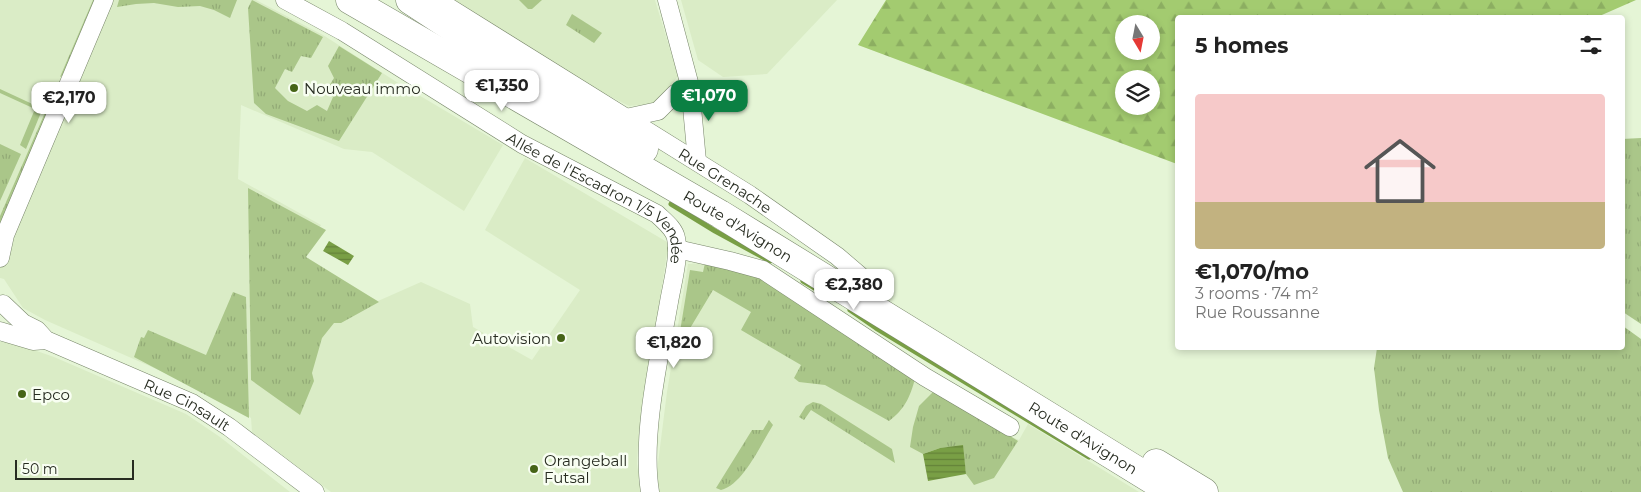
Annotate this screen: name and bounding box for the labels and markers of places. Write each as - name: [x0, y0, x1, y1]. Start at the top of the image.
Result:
- pin: €1,350: [461, 70, 543, 112]
- place label: Nouveau immo: [304, 79, 421, 98]
- pin: €1,070: [668, 80, 750, 122]
- pin: €2,170: [28, 82, 110, 124]
- marker: Nouveau immo: [288, 82, 300, 94]
- pin: €2,380: [813, 268, 895, 311]
- pin: €1,820: [633, 326, 715, 369]
- place label: Autovision: [472, 329, 551, 348]
- marker: Autovision: [555, 332, 567, 344]
- place label: Epco: [32, 385, 70, 404]
- marker: Epco: [16, 388, 28, 400]
- place label: Orangeball Futsal: [544, 451, 627, 487]
- marker: Orangeball Futsal: [528, 463, 540, 475]

